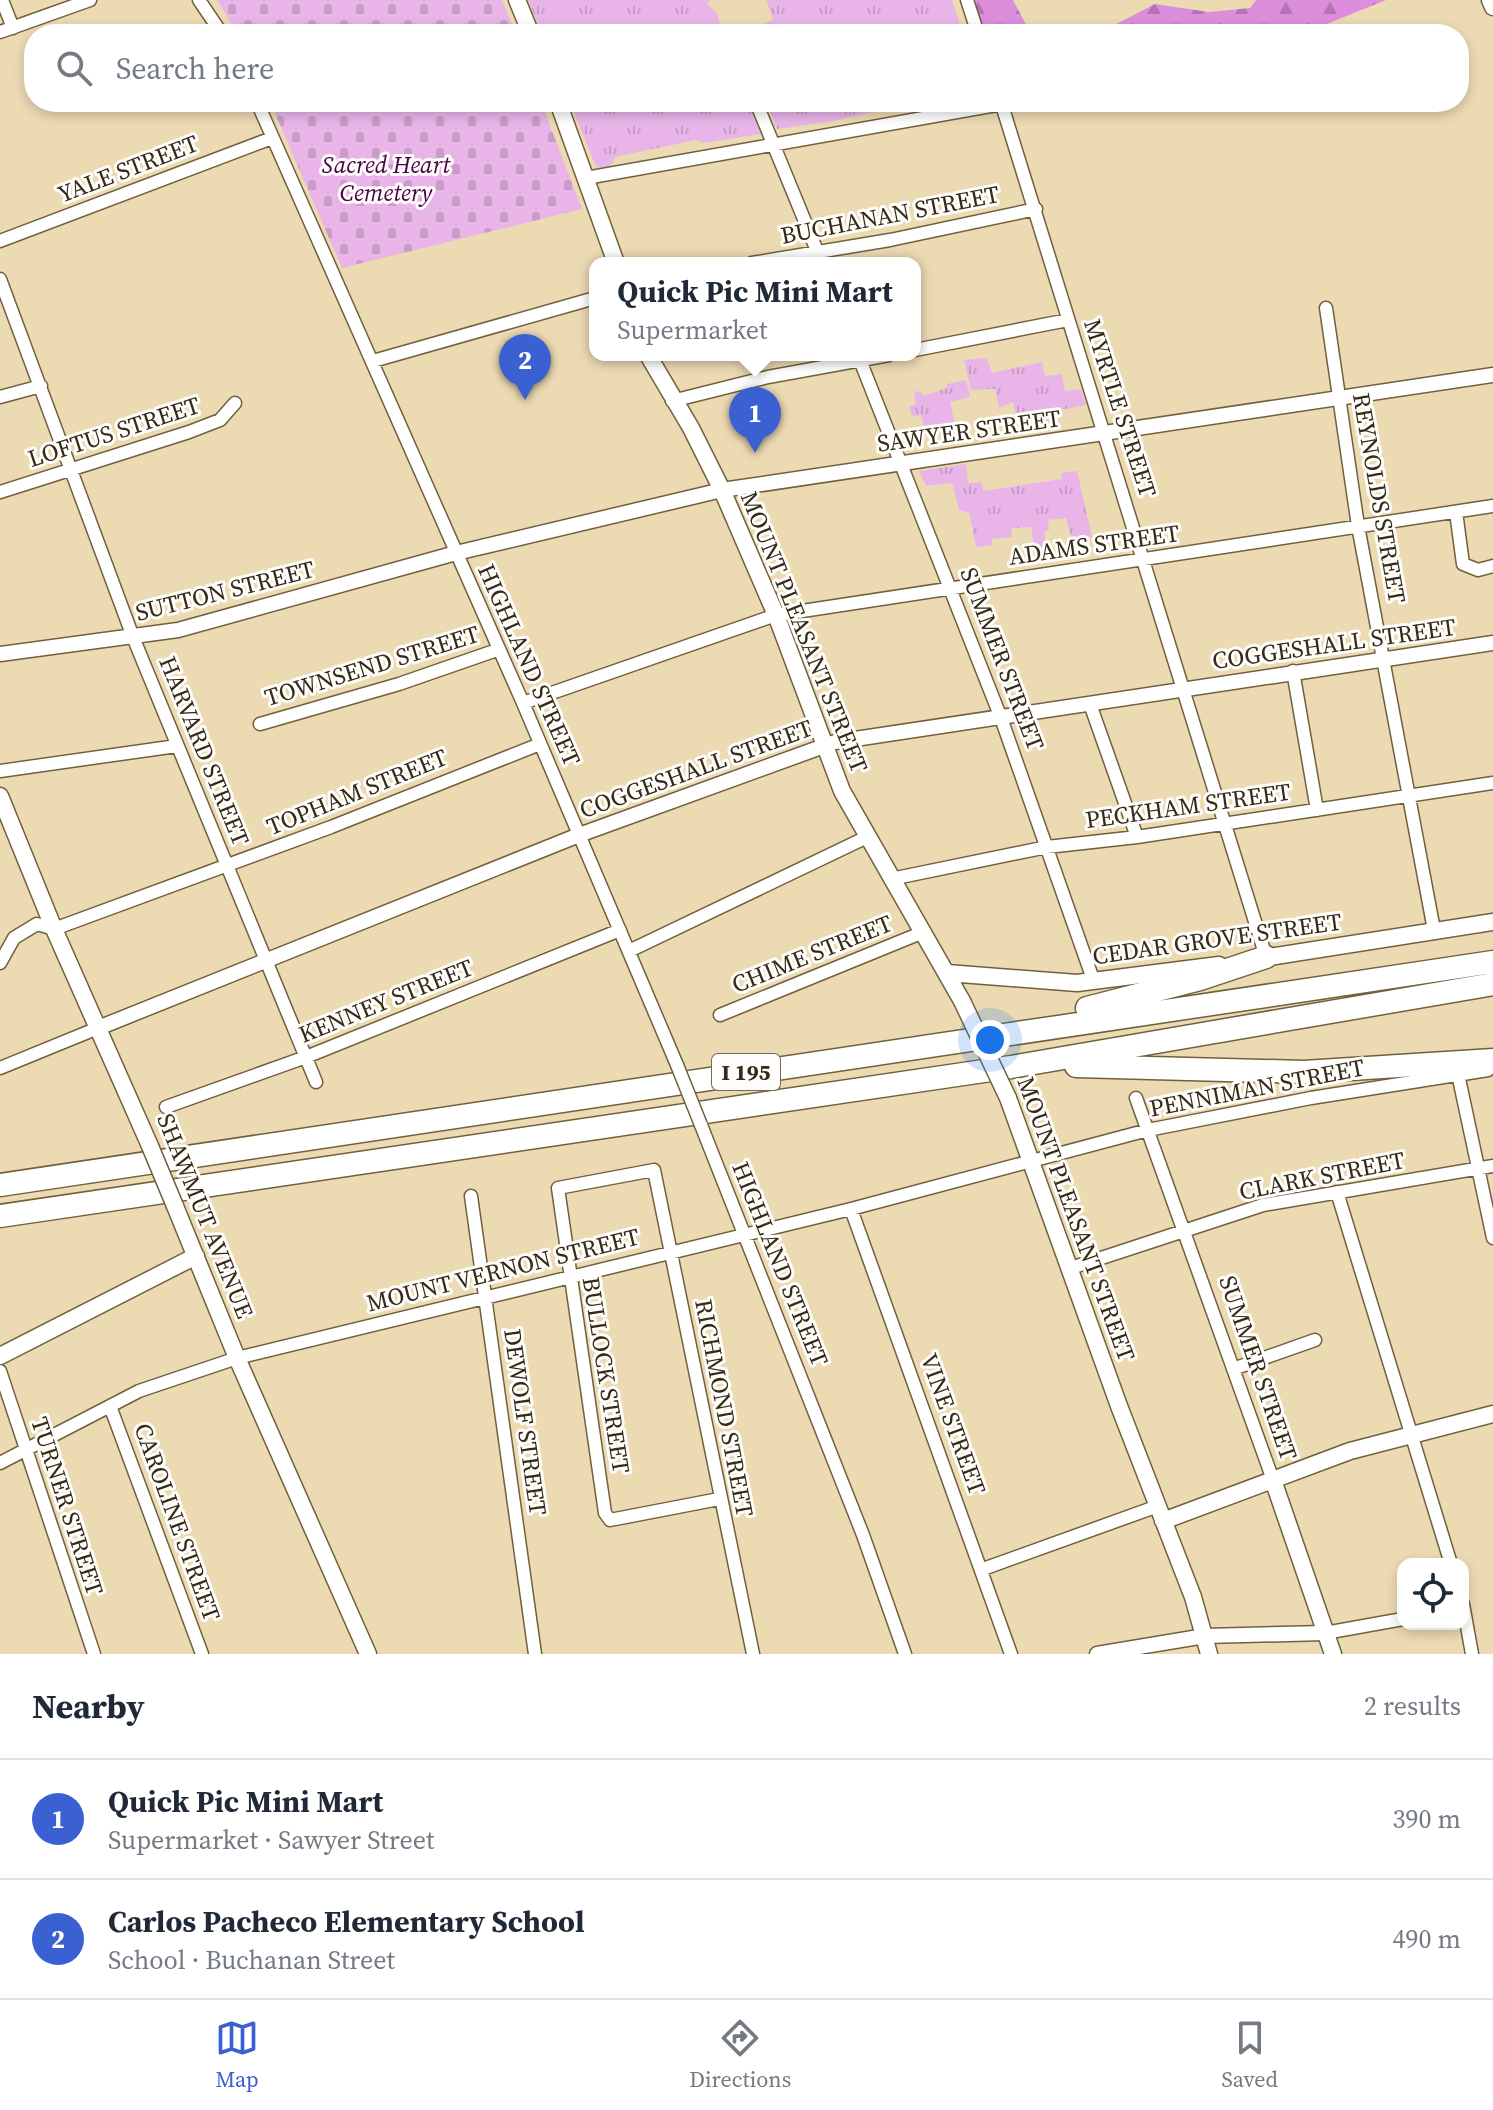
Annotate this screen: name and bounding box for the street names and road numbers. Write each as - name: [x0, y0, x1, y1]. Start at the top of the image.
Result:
- street label: YALE STREET: [53, 126, 203, 211]
- street label: BUCHANAN STREET: [778, 177, 1003, 252]
- street label: MYRTLE STREET: [1076, 314, 1165, 502]
- street label: LOFTUS STREET: [24, 388, 205, 475]
- street label: REYNOLDS STREET: [1345, 390, 1414, 606]
- street label: SAWYER STREET: [875, 401, 1063, 460]
- street label: MOUNT PLEASANT STREET: [733, 486, 876, 778]
- street label: ADAMS STREET: [1006, 516, 1182, 573]
- street label: SUTTON STREET: [132, 552, 318, 629]
- street label: HIGHLAND STREET: [470, 559, 589, 772]
- street label: SUMMER STREET: [952, 563, 1053, 755]
- street label: COGGESHALL STREET: [1210, 610, 1458, 677]
- street label: TOWNSEND STREET: [260, 617, 484, 714]
- street label: HARVARD STREET: [151, 651, 258, 851]
- street label: COGGESHALL STREET: [575, 711, 817, 826]
- street label: TOPHAM STREET: [262, 740, 452, 843]
- street label: PECKHAM STREET: [1083, 775, 1293, 836]
- street label: CEDAR GROVE STREET: [1090, 905, 1344, 972]
- street label: CHIME STREET: [727, 906, 897, 1001]
- street label: KENNEY STREET: [294, 950, 478, 1051]
- street label: PENNIMAN STREET: [1147, 1050, 1368, 1125]
- road number: I 195: [712, 1054, 780, 1090]
- street label: MOUNT PLEASANT STREET: [1010, 1072, 1144, 1366]
- street label: SHAWMUT AVENUE: [149, 1108, 262, 1323]
- street label: CLARK STREET: [1236, 1143, 1408, 1208]
- street label: HIGHLAND STREET: [724, 1157, 837, 1371]
- street label: MOUNT VERNON STREET: [363, 1220, 643, 1319]
- street label: SUMMER STREET: [1211, 1271, 1306, 1465]
- street label: BULLOCK STREET: [575, 1274, 638, 1476]
- street label: RICHMOND STREET: [687, 1296, 762, 1520]
- street label: DEWOLF STREET: [496, 1327, 555, 1518]
- street label: VINE STREET: [913, 1349, 994, 1500]
- street label: TURNER STREET: [23, 1413, 112, 1600]
- street label: CAROLINE STREET: [126, 1418, 229, 1626]

